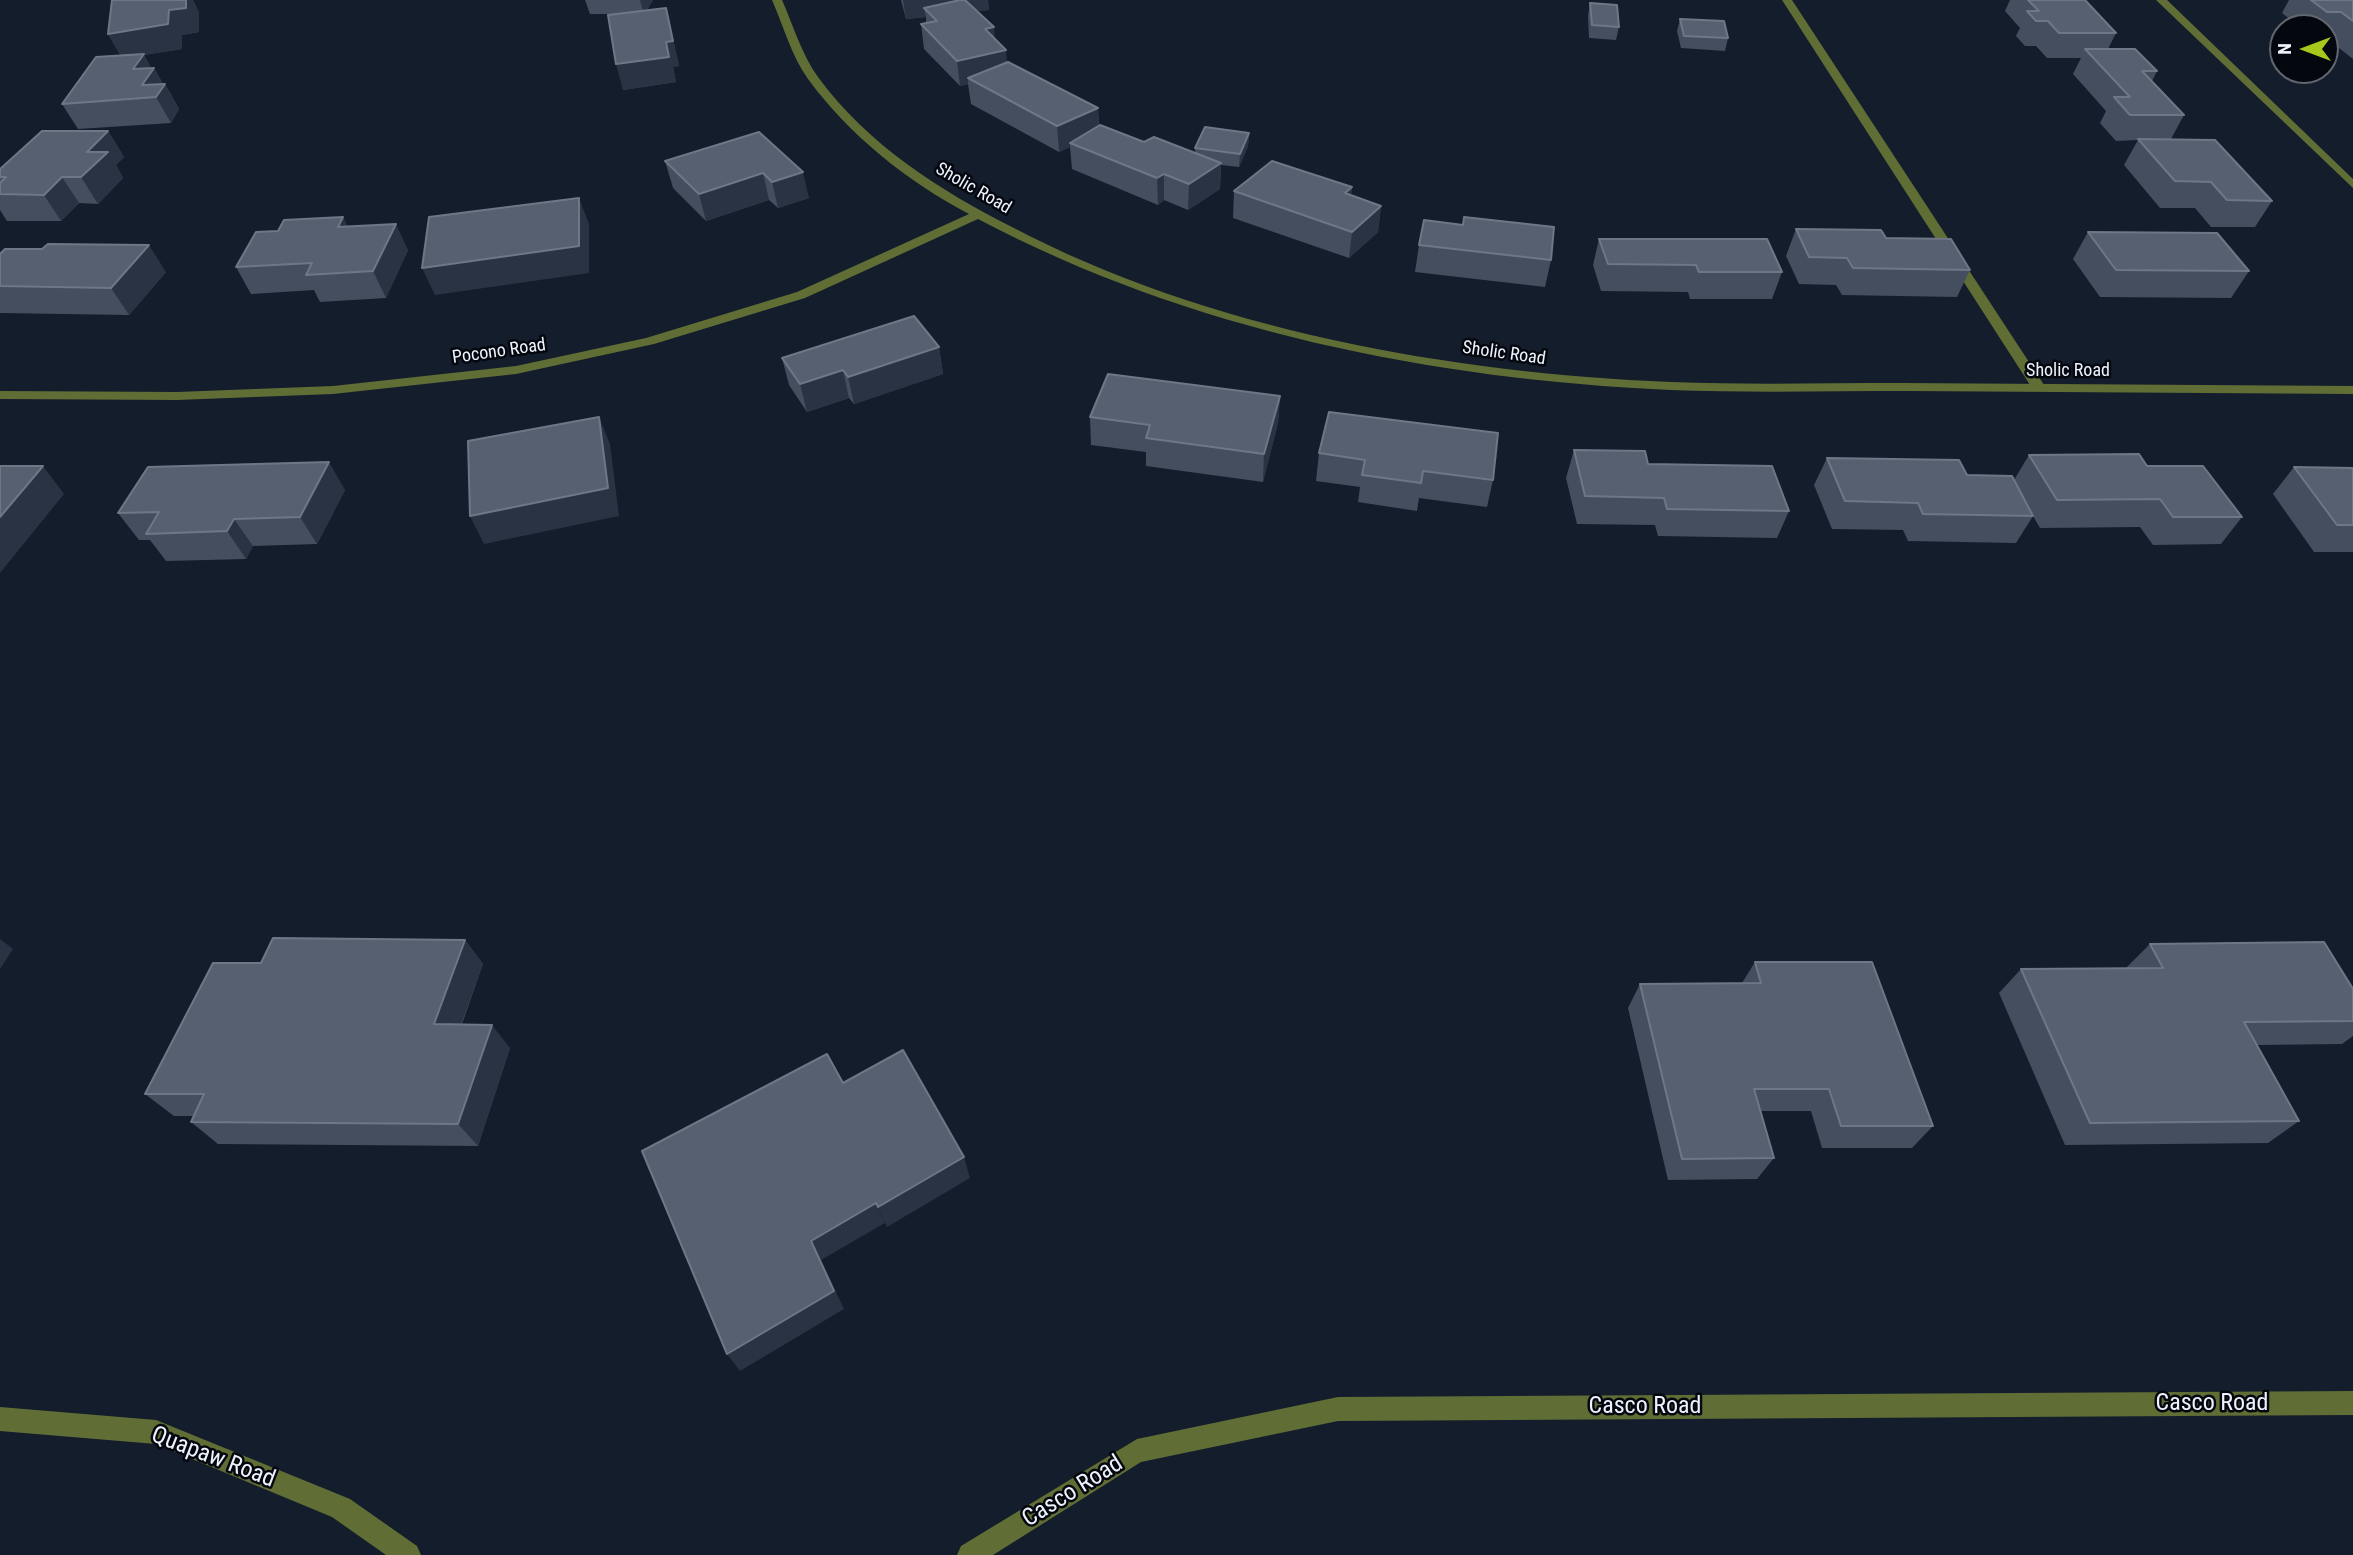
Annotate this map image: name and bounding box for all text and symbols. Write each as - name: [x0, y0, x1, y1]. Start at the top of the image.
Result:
- north arrow: [2269, 14, 2339, 84]
- text: N: [2273, 43, 2296, 55]
- street label: Sholic Road: [931, 159, 1015, 219]
- street label: Pocono Road: [451, 335, 547, 369]
- street label: Sholic Road: [1461, 337, 1547, 371]
- street label: Sholic Road: [2026, 360, 2110, 382]
- street label: Casco Road: [2156, 1390, 2268, 1418]
- street label: Casco Road: [1589, 1393, 1701, 1421]
- street label: Quapaw Road: [147, 1421, 279, 1495]
- street label: Casco Road: [1018, 1450, 1128, 1534]

